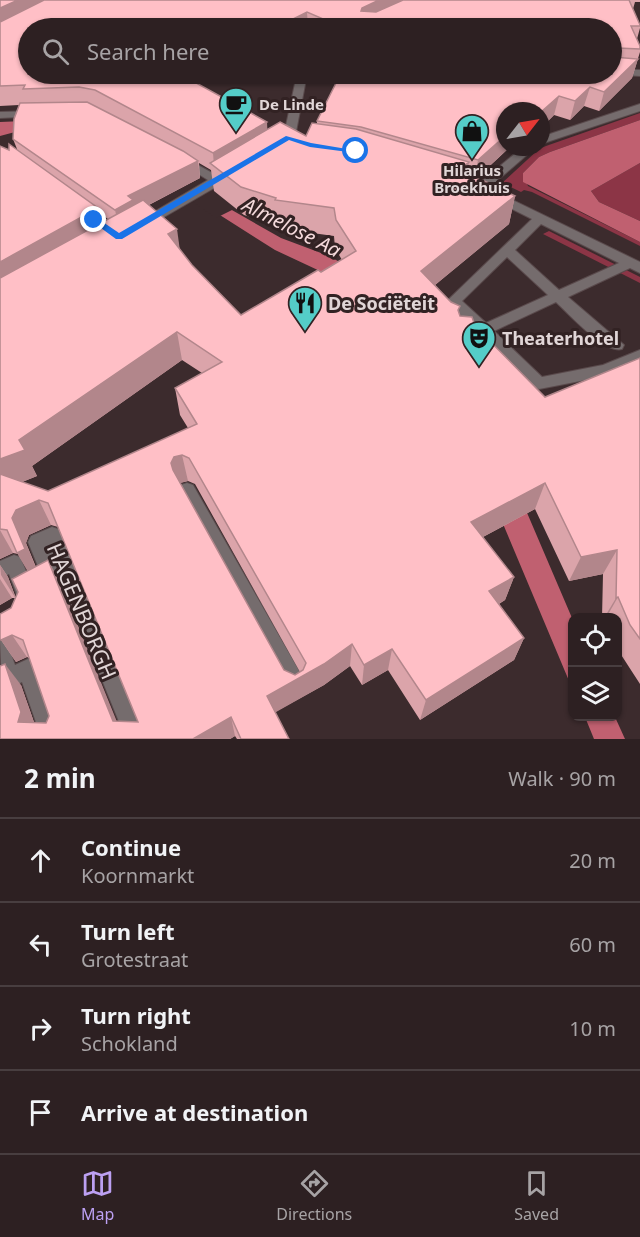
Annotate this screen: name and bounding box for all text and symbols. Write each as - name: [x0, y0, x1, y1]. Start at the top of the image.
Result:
- search box: [18, 18, 622, 84]
- icon: search: [39, 35, 72, 68]
- text: Search here: [87, 36, 209, 66]
- cafe icon: De Linde: [218, 86, 254, 133]
- place label: De Linde: [259, 94, 324, 114]
- north arrow: [496, 102, 550, 156]
- shop icon: Hilarius Broekhuis: [454, 113, 490, 160]
- route start: [342, 137, 368, 163]
- place label: Hilarius Broekhuis: [434, 160, 510, 197]
- water label: Almelose Aa: [237, 190, 346, 263]
- route end: [80, 206, 106, 232]
- restaurant icon: De Sociëteit: [287, 285, 323, 332]
- place label: De Sociëteit: [328, 291, 435, 315]
- theatre icon: Theaterhotel: [461, 320, 497, 367]
- place label: Theaterhotel: [502, 326, 619, 350]
- street label: HAGENBORGH: [41, 539, 123, 683]
- map controls: [568, 613, 622, 721]
- button: locate: [568, 613, 622, 667]
- button: layers: [568, 667, 622, 721]
- text: 2 min: [24, 760, 96, 796]
- text: Walk · 90 m: [508, 765, 616, 792]
- text: Continue: [81, 832, 181, 862]
- icon: ahead: [24, 844, 57, 877]
- text: 20 m: [569, 847, 616, 874]
- text: Koornmarkt: [81, 862, 194, 889]
- text: Turn left: [81, 916, 175, 946]
- icon: left: [24, 928, 57, 961]
- text: 60 m: [569, 931, 616, 958]
- text: Grotestraat: [81, 946, 188, 973]
- text: Turn right: [81, 1000, 191, 1030]
- icon: right: [24, 1012, 57, 1045]
- text: 10 m: [569, 1015, 616, 1042]
- text: Schokland: [81, 1030, 178, 1057]
- icon: arrive: [24, 1096, 57, 1129]
- text: Arrive at destination: [81, 1097, 308, 1127]
- tab: Map: [81, 1167, 114, 1225]
- tab: Directions: [276, 1167, 352, 1225]
- tab: Saved: [514, 1167, 559, 1225]

